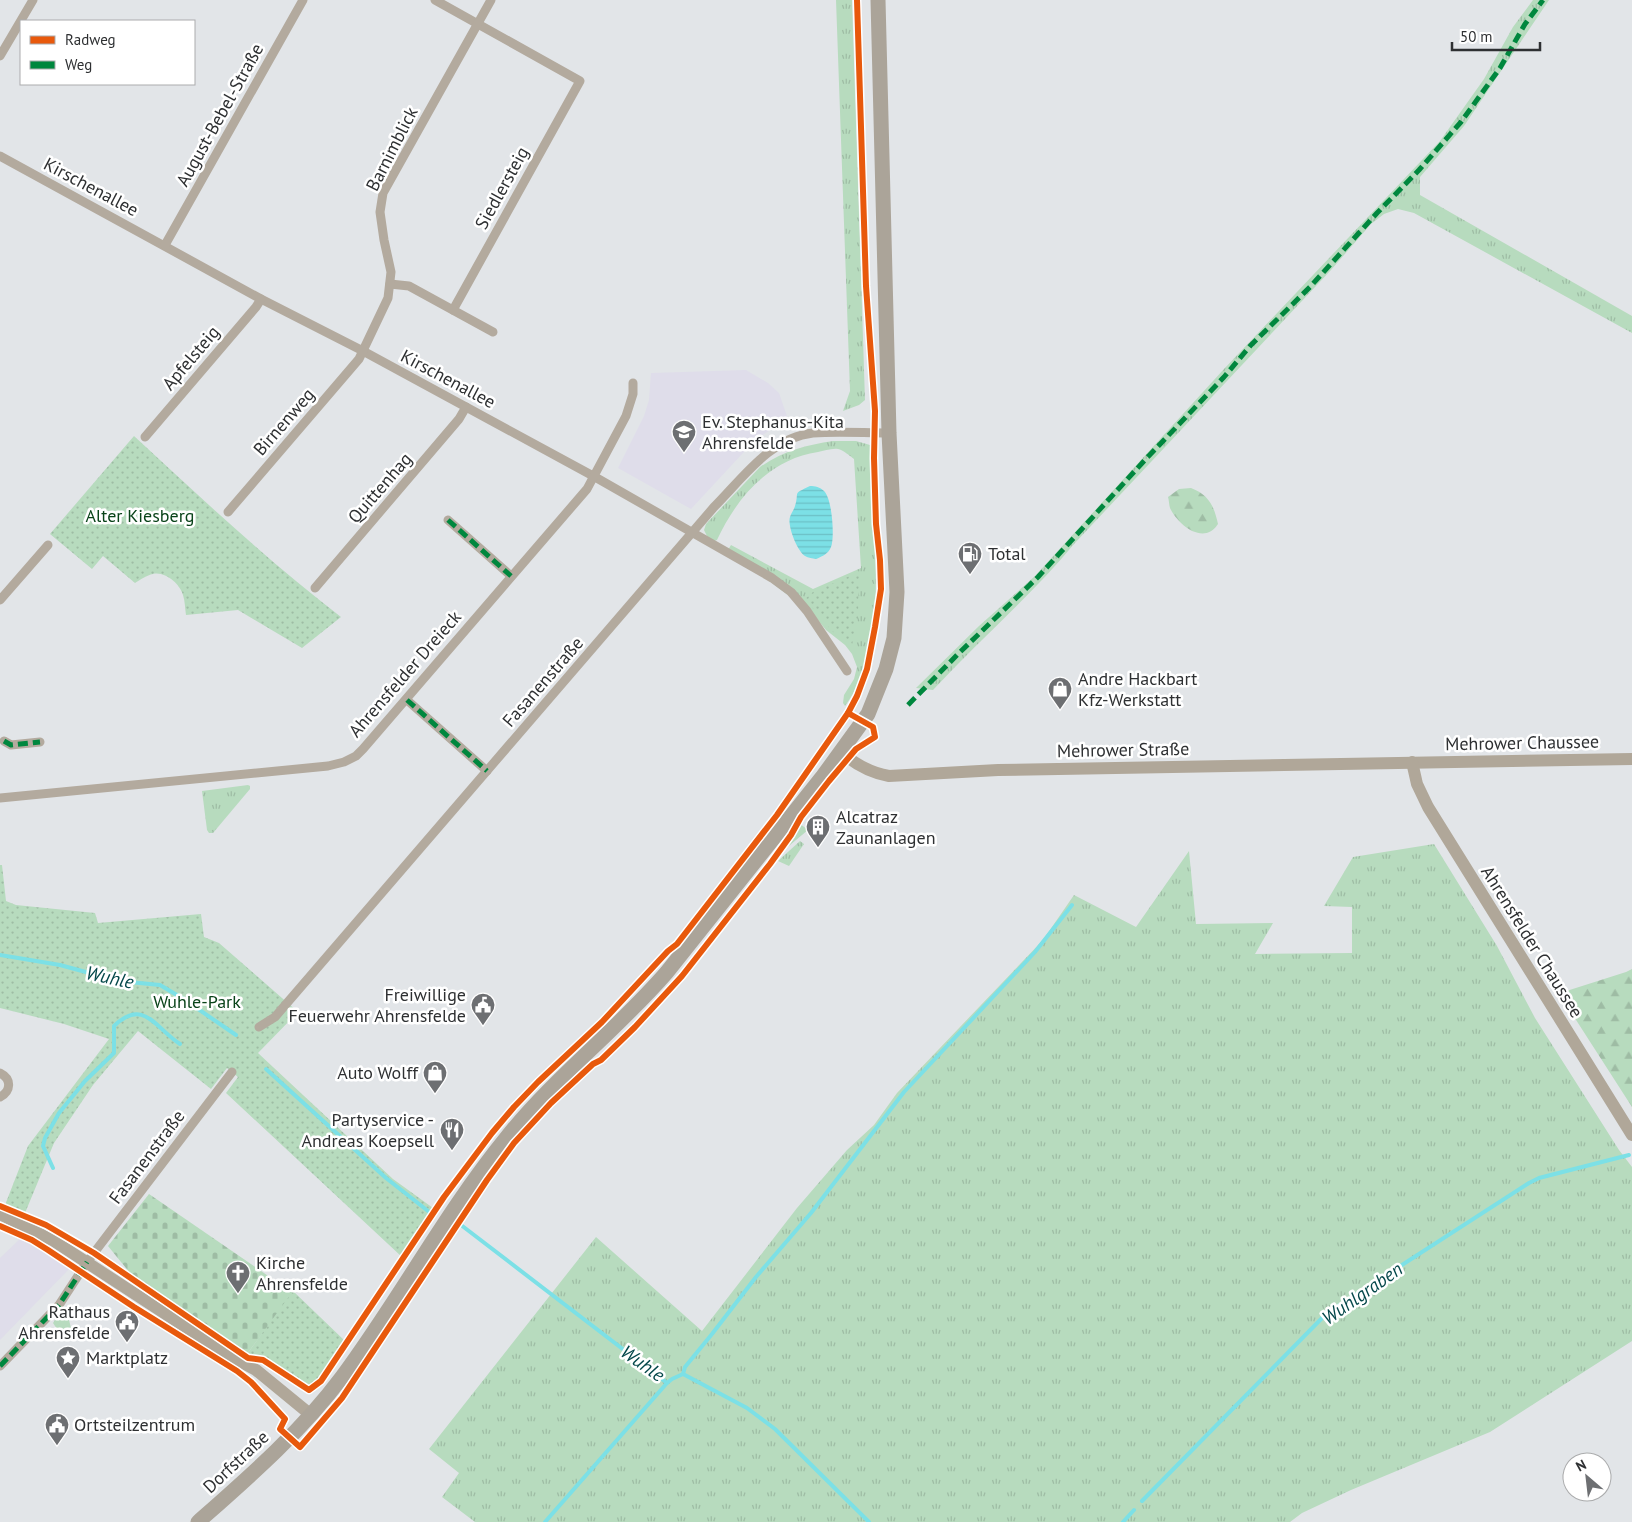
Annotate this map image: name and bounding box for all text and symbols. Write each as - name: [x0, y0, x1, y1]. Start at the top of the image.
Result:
- legend: [20, 20, 195, 85]
- scale bar: [1452, 20, 1540, 52]
- text: 50 m: [1460, 27, 1493, 46]
- text: Radweg: [65, 30, 116, 49]
- street label: August-Bebel-Straße: [171, 39, 268, 190]
- text: Weg: [65, 55, 92, 74]
- street label: Barnimblick: [361, 103, 423, 195]
- street label: Siedlersteig: [469, 142, 534, 233]
- street label: Kirschenallee: [40, 152, 143, 221]
- street label: Apfelsteig: [157, 321, 224, 395]
- street label: Kirschenallee: [397, 344, 500, 413]
- street label: Birnenweg: [248, 383, 319, 460]
- place label: Ev. Stephanus-Kita Ahrensfelde: [702, 410, 844, 454]
- school or university icon: Ev. Stephanus-Kita Ahrensfelde: [671, 419, 697, 453]
- street label: Quittenhag: [343, 448, 417, 528]
- park label: Alter Kiesberg: [86, 504, 194, 527]
- fuel station icon: Total: [957, 541, 983, 575]
- place label: Total: [988, 542, 1026, 565]
- street label: Ahrensfelder Dreieck: [343, 605, 466, 742]
- street label: Fasanenstraße: [497, 632, 588, 732]
- place label: Andre Hackbart Kfz-Werkstatt: [1078, 667, 1197, 711]
- shop icon: Andre Hackbart Kfz-Werkstatt: [1047, 676, 1073, 710]
- street label: Mehrower Chaussee: [1445, 730, 1599, 755]
- street label: Mehrower Straße: [1057, 737, 1189, 762]
- place label: Alcatraz Zaunanlagen: [836, 805, 936, 849]
- building icon: Alcatraz Zaunanlagen: [805, 814, 831, 848]
- street label: Ahrensfelder Chaussee: [1476, 862, 1588, 1022]
- water label: Wuhle: [84, 960, 136, 994]
- place label: Freiwillige Feuerwehr Ahrensfelde: [288, 983, 466, 1027]
- park label: Wuhle-Park: [153, 990, 241, 1013]
- public building icon: Freiwillige Feuerwehr Ahrensfelde: [470, 992, 496, 1026]
- shop icon: Auto Wolff: [422, 1060, 448, 1094]
- place label: Auto Wolff: [337, 1061, 419, 1084]
- street label: Fasanenstraße: [104, 1105, 190, 1208]
- place label: Partyservice - Andreas Koepsell: [301, 1108, 435, 1152]
- restaurant icon: Partyservice - Andreas Koepsell: [439, 1117, 465, 1151]
- place label: Kirche Ahrensfelde: [256, 1251, 348, 1295]
- water label: Wuhlgraben: [1317, 1256, 1407, 1330]
- church icon: Kirche Ahrensfelde: [225, 1260, 251, 1294]
- place label: Rathaus Ahrensfelde: [18, 1300, 110, 1344]
- public building icon: Rathaus Ahrensfelde: [114, 1309, 140, 1343]
- water label: Wuhle: [616, 1339, 670, 1387]
- place icon: Marktplatz: [55, 1345, 81, 1379]
- place label: Marktplatz: [86, 1346, 168, 1369]
- public building icon: Ortsteilzentrum: [44, 1412, 70, 1446]
- place label: Ortsteilzentrum: [74, 1413, 195, 1436]
- street label: Dorfstraße: [198, 1425, 273, 1498]
- north arrow: [1562, 1452, 1612, 1502]
- text: N: [1573, 1455, 1589, 1476]

